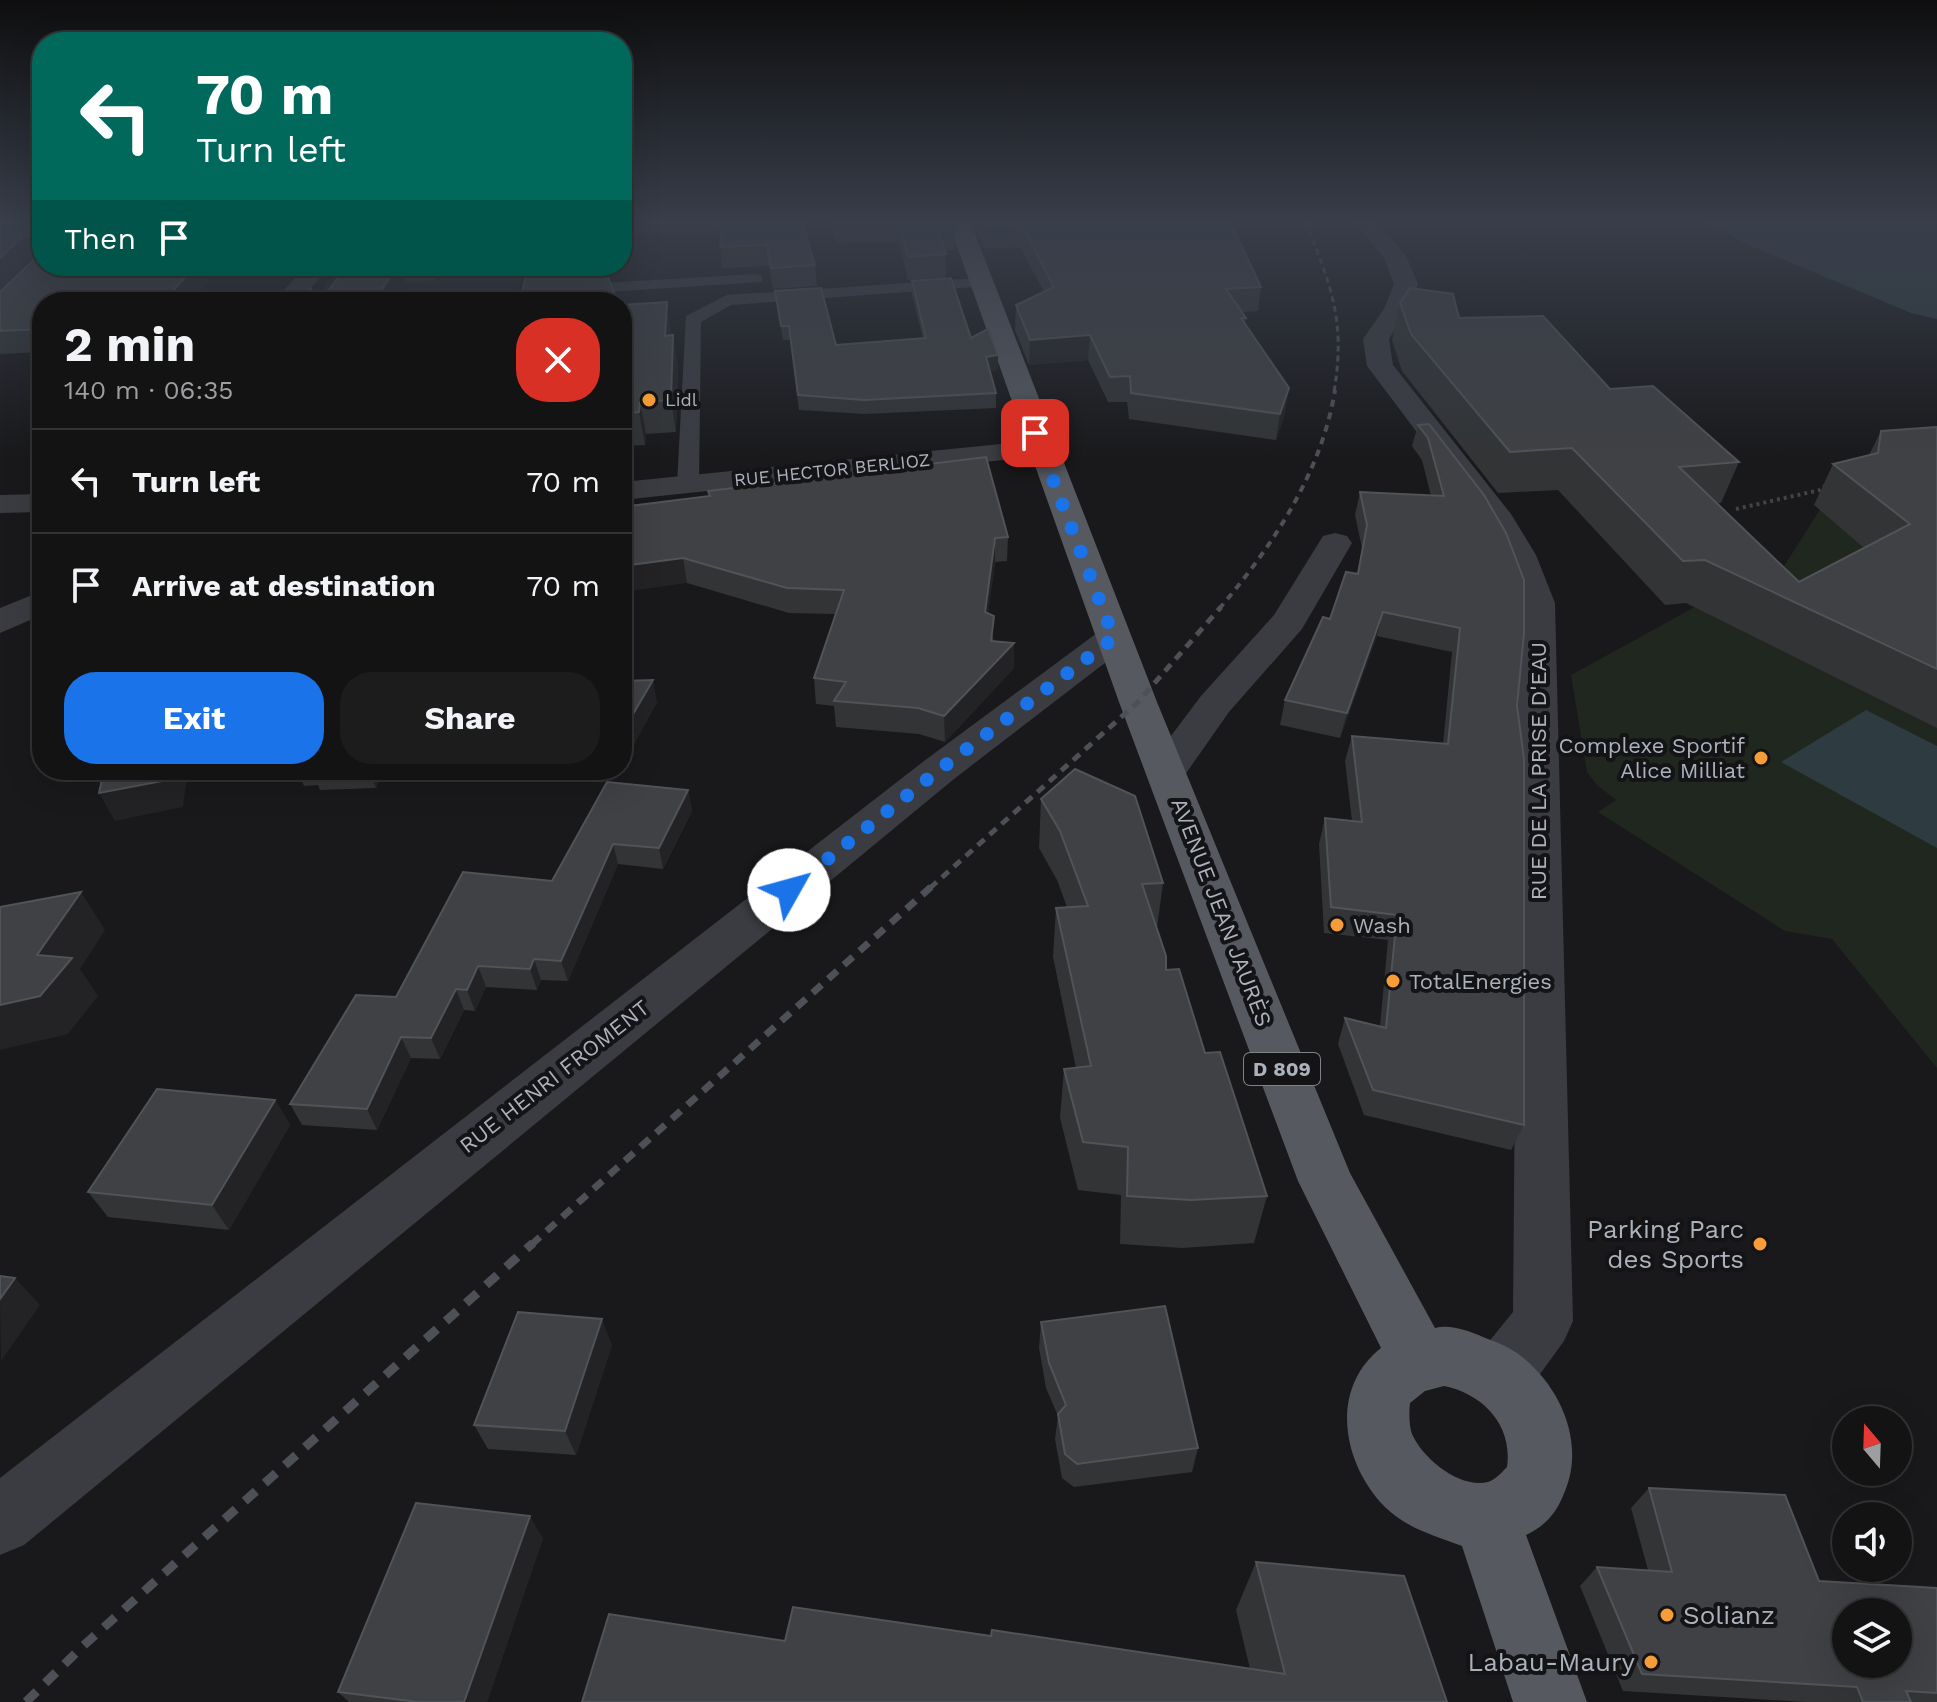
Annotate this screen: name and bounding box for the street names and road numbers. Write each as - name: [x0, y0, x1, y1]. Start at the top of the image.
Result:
- street label: RUE HECTOR BERLIOZ: [733, 449, 931, 490]
- street label: RUE DE LA PRISE D'EAU: [1526, 642, 1551, 900]
- street label: AVENUE JEAN JAURÈS: [1166, 794, 1277, 1030]
- street label: RUE HENRI FROMENT: [455, 995, 654, 1158]
- road number: D 809: [1244, 1053, 1320, 1085]

